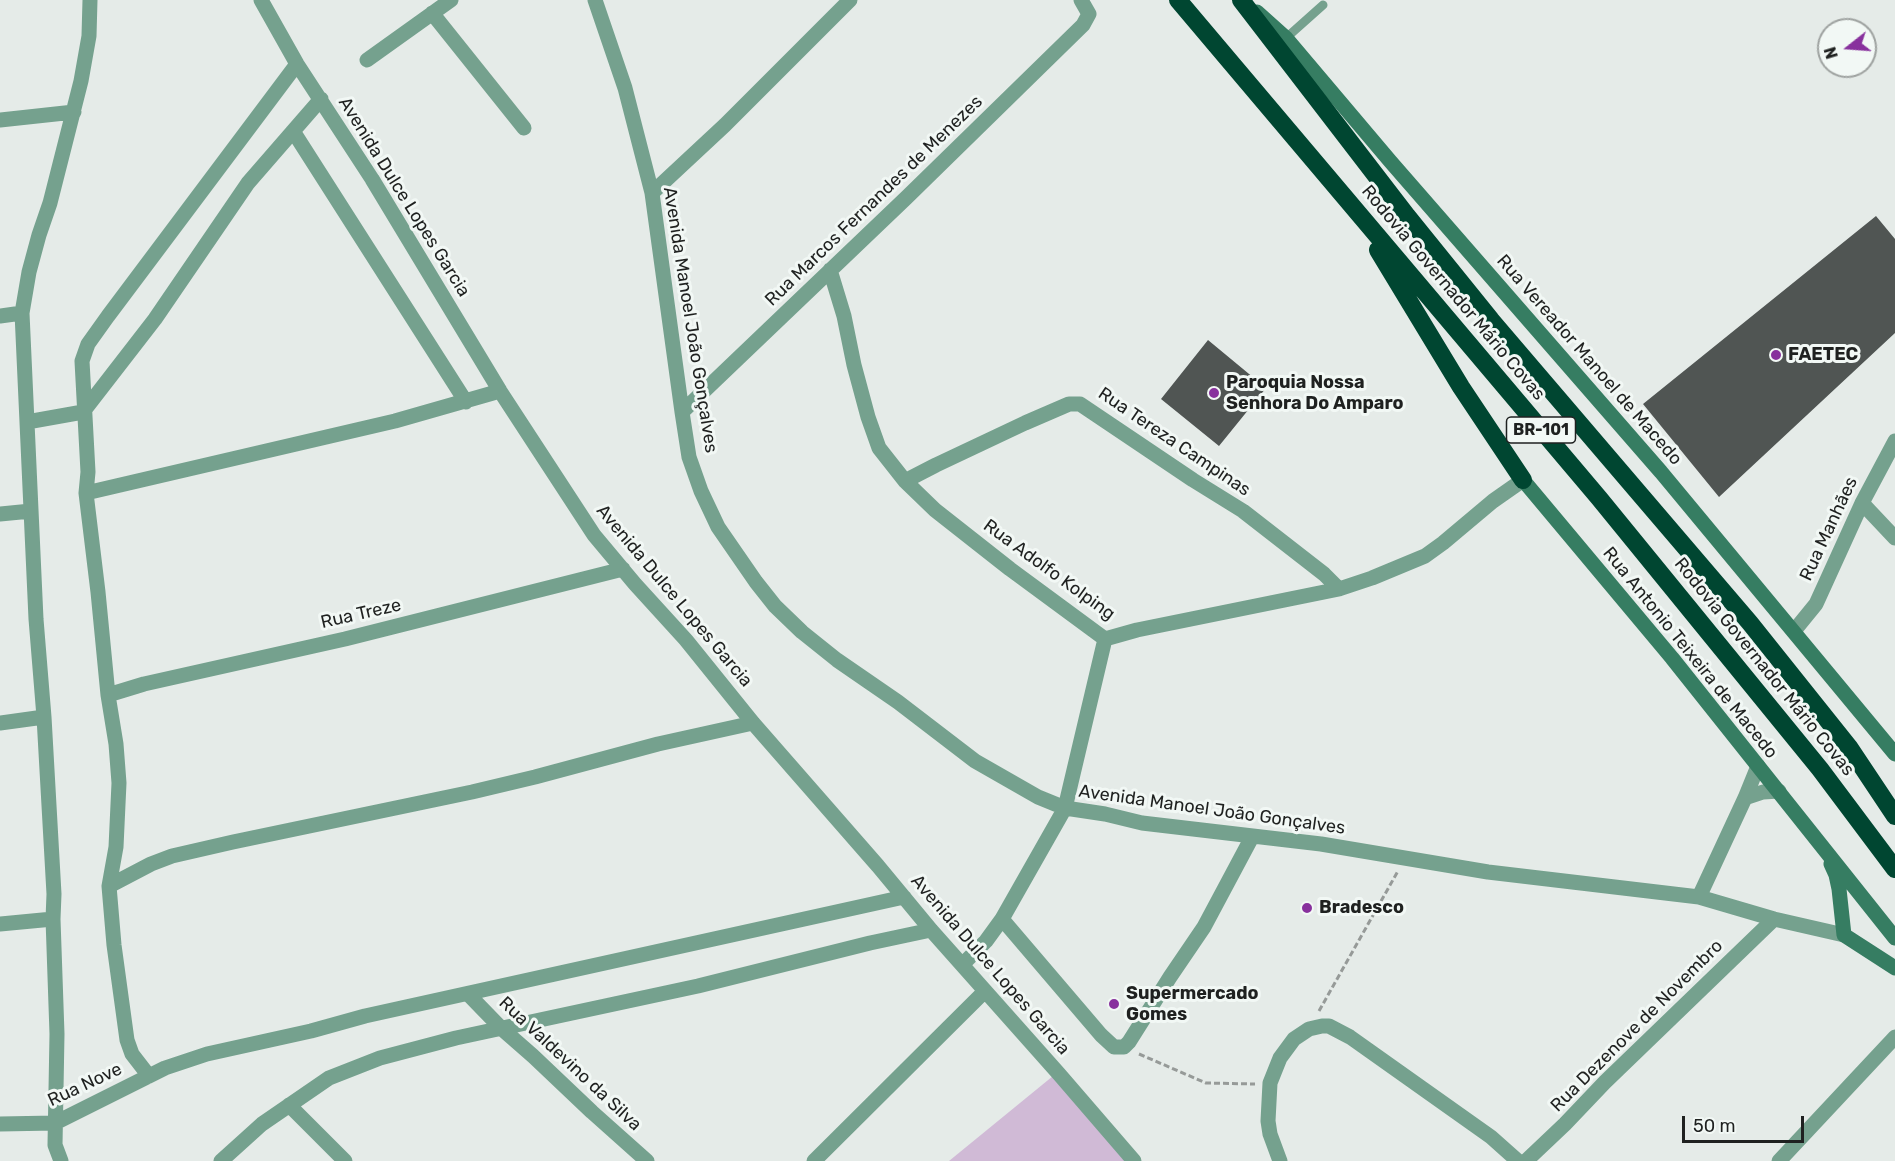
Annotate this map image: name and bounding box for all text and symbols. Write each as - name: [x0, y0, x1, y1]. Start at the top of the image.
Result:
- north arrow: [1817, 18, 1877, 78]
- text: N: [1820, 45, 1842, 61]
- street label: Rua Marcos Fernandes de Menezes: [761, 91, 987, 311]
- street label: Avenida Dulce Lopes Garcia: [334, 93, 474, 301]
- street label: Rodovia Governador Mário Covas: [1357, 181, 1549, 405]
- street label: Avenida Manoel João Gonçalves: [658, 185, 722, 455]
- street label: Rua Vereador Manoel de Macedo: [1492, 250, 1686, 470]
- place label: FAETEC: [1788, 344, 1858, 366]
- marker: FAETEC: [1769, 348, 1783, 362]
- place label: Paroquia Nossa Senhora Do Amparo: [1226, 372, 1404, 415]
- street label: Rua Tereza Campinas: [1094, 383, 1254, 501]
- marker: Paroquia Nossa Senhora Do Amparo: [1207, 386, 1221, 400]
- road number: BR-101: [1506, 417, 1576, 443]
- street label: Rua Manhães: [1795, 474, 1863, 584]
- street label: Avenida Dulce Lopes Garcia: [591, 500, 757, 692]
- street label: Rua Adolfo Kolping: [979, 515, 1119, 625]
- street label: Rua Antonio Teixeira de Macedo: [1598, 543, 1782, 763]
- street label: Rodovia Governador Mário Covas: [1669, 554, 1859, 780]
- street label: Rua Treze: [319, 594, 403, 634]
- street label: Avenida Manoel João Gonçalves: [1077, 781, 1347, 839]
- street label: Avenida Dulce Lopes Garcia: [906, 871, 1074, 1059]
- place label: Bradesco: [1319, 897, 1404, 919]
- marker: Bradesco: [1300, 901, 1314, 915]
- street label: Rua Dezenove de Novembro: [1546, 935, 1728, 1117]
- place label: Supermercado Gomes: [1126, 983, 1259, 1026]
- street label: Rua Valdevino da Silva: [494, 992, 646, 1136]
- marker: Supermercado Gomes: [1107, 997, 1121, 1011]
- street label: Rua Nove: [45, 1058, 125, 1112]
- scale bar: [1685, 1104, 1806, 1142]
- text: 50 m: [1693, 1115, 1736, 1137]

